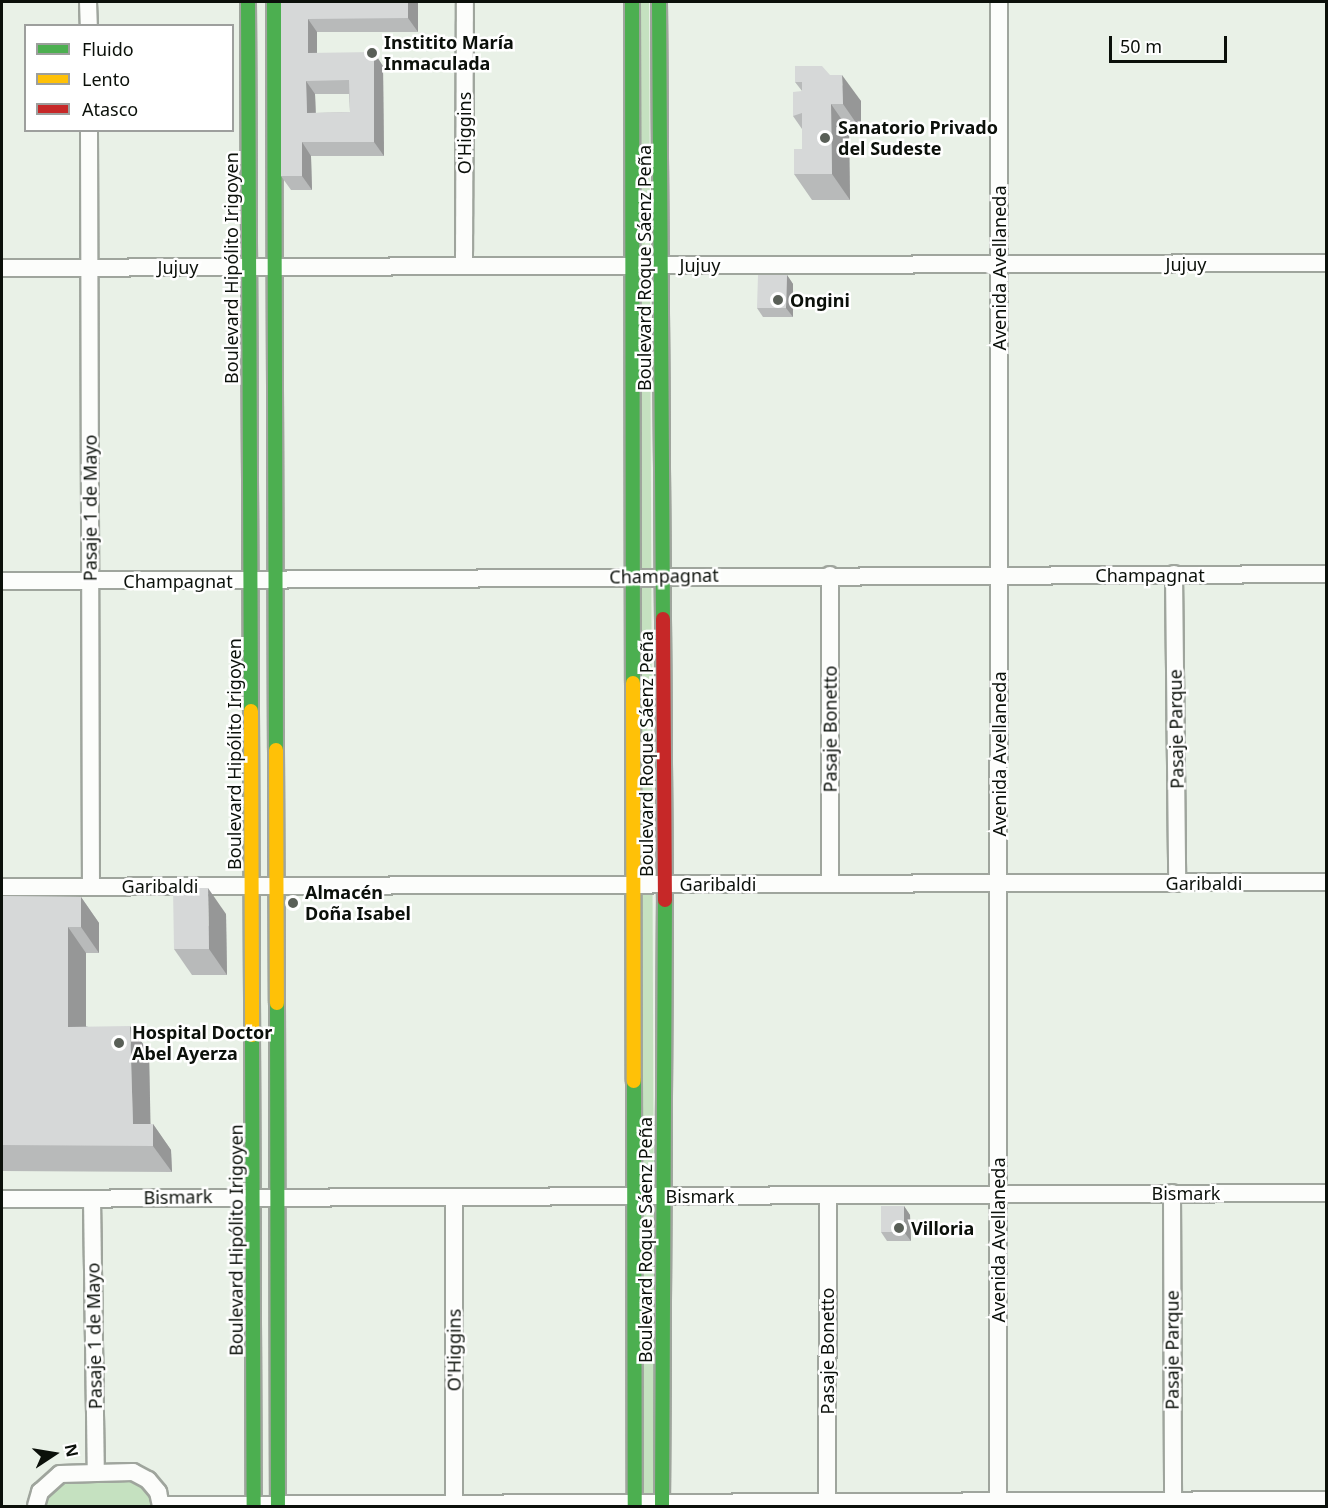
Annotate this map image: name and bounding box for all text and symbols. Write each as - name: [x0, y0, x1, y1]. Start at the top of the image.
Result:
- legend: [24, 24, 234, 132]
- scale bar: [1112, 24, 1230, 62]
- place label: Institito María Inmaculada: [384, 32, 514, 74]
- text: 50 m: [1120, 34, 1162, 58]
- text: Fluido: [82, 37, 134, 61]
- marker: Institito María Inmaculada: [365, 46, 379, 60]
- text: Lento: [82, 67, 130, 91]
- street label: O'Higgins: [453, 92, 475, 174]
- text: Atasco: [82, 97, 138, 121]
- place label: Sanatorio Privado del Sudeste: [838, 117, 998, 160]
- marker: Sanatorio Privado del Sudeste: [816, 129, 834, 147]
- street label: Boulevard Roque Sáenz Peña: [633, 145, 655, 391]
- street label: Boulevard Hipólito Irigoyen: [220, 152, 242, 384]
- street label: Avenida Avellaneda: [988, 185, 1010, 351]
- street label: Jujuy: [1166, 253, 1206, 275]
- street label: Jujuy: [680, 254, 720, 276]
- street label: Jujuy: [158, 256, 198, 278]
- place label: Ongini: [790, 289, 850, 311]
- marker: Ongini: [771, 293, 785, 307]
- street label: Pasaje 1 de Mayo: [79, 435, 101, 581]
- street label: Champagnat: [609, 564, 719, 588]
- street label: Champagnat: [1095, 564, 1205, 586]
- street label: Champagnat: [123, 570, 233, 592]
- street label: Boulevard Roque Sáenz Peña: [635, 631, 657, 877]
- street label: Boulevard Hipólito Irigoyen: [223, 638, 245, 870]
- street label: Pasaje Bonetto: [819, 666, 841, 792]
- street label: Pasaje Parque: [1164, 669, 1188, 789]
- street label: Avenida Avellaneda: [988, 671, 1010, 837]
- street label: Garibaldi: [1166, 872, 1242, 894]
- street label: Garibaldi: [680, 873, 756, 895]
- street label: Garibaldi: [122, 875, 198, 897]
- place label: Almacén Doña Isabel: [305, 882, 411, 924]
- marker: Almacén Doña Isabel: [286, 896, 300, 910]
- place label: Hospital Doctor Abel Ayerza: [132, 1022, 272, 1064]
- marker: Hospital Doctor Abel Ayerza: [110, 1034, 128, 1052]
- street label: Boulevard Roque Sáenz Peña: [634, 1117, 656, 1363]
- street label: Boulevard Hipólito Irigoyen: [225, 1124, 247, 1356]
- street label: Avenida Avellaneda: [987, 1157, 1009, 1323]
- street label: Bismark: [1152, 1182, 1220, 1204]
- street label: Bismark: [666, 1185, 734, 1207]
- street label: Bismark: [143, 1186, 213, 1208]
- place label: Villoria: [911, 1217, 974, 1239]
- marker: Villoria: [892, 1221, 906, 1235]
- street label: Pasaje 1 de Mayo: [82, 1263, 106, 1409]
- street label: Pasaje Bonetto: [816, 1288, 838, 1414]
- street label: Pasaje Parque: [1161, 1290, 1183, 1410]
- street label: O'Higgins: [443, 1309, 465, 1391]
- north arrow: [24, 1424, 84, 1484]
- text: N: [59, 1442, 84, 1459]

